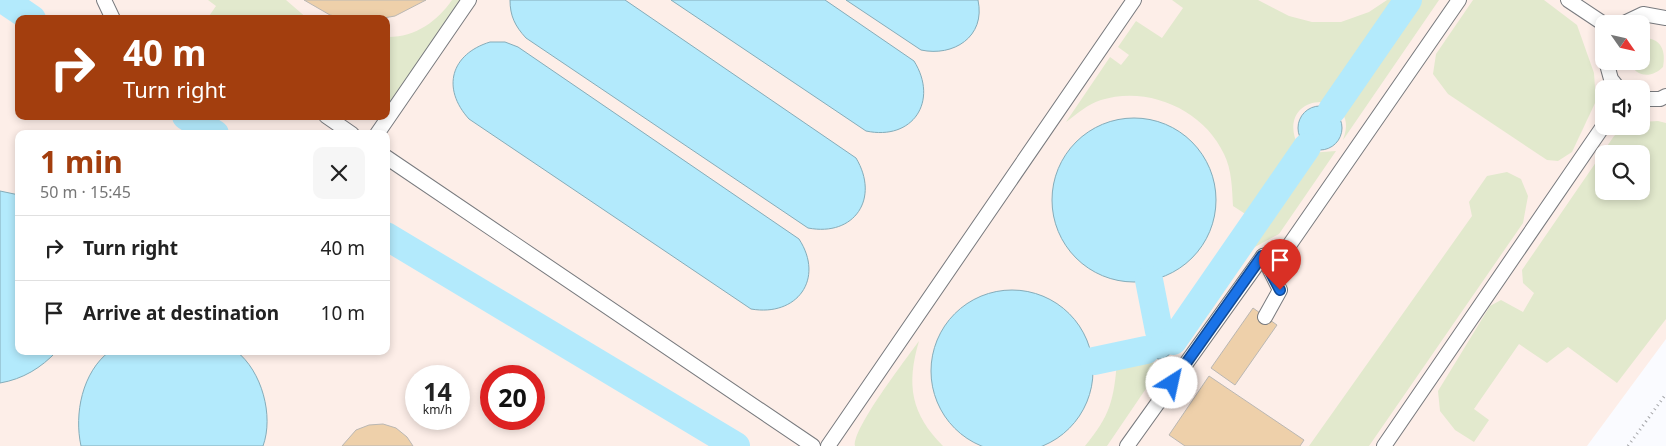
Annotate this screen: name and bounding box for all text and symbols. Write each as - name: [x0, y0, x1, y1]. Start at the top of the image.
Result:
- north arrow: [1595, 15, 1650, 70]
- map controls: [1595, 15, 1650, 200]
- text: 40 m: [123, 29, 206, 76]
- icon: right: [40, 35, 105, 100]
- text: Turn right: [123, 74, 226, 104]
- button: sound: [1595, 80, 1650, 135]
- text: 1 min: [40, 141, 123, 182]
- button: search: [1595, 145, 1650, 200]
- button: close: [313, 147, 365, 199]
- text: 50 m · 15:45: [40, 181, 131, 203]
- icon: right: [40, 234, 68, 262]
- text: Turn right: [83, 235, 178, 261]
- text: 40 m: [321, 235, 365, 261]
- pin: [1259, 239, 1301, 290]
- icon: arrive: [1266, 246, 1294, 274]
- icon: arrive: [40, 299, 68, 327]
- text: Arrive at destination: [83, 300, 279, 326]
- text: 10 m: [321, 300, 365, 326]
- position arrow: [1145, 356, 1197, 408]
- speed limit sign: 20: [480, 365, 545, 430]
- text: 14: [423, 374, 452, 408]
- text: km/h: [423, 401, 452, 418]

